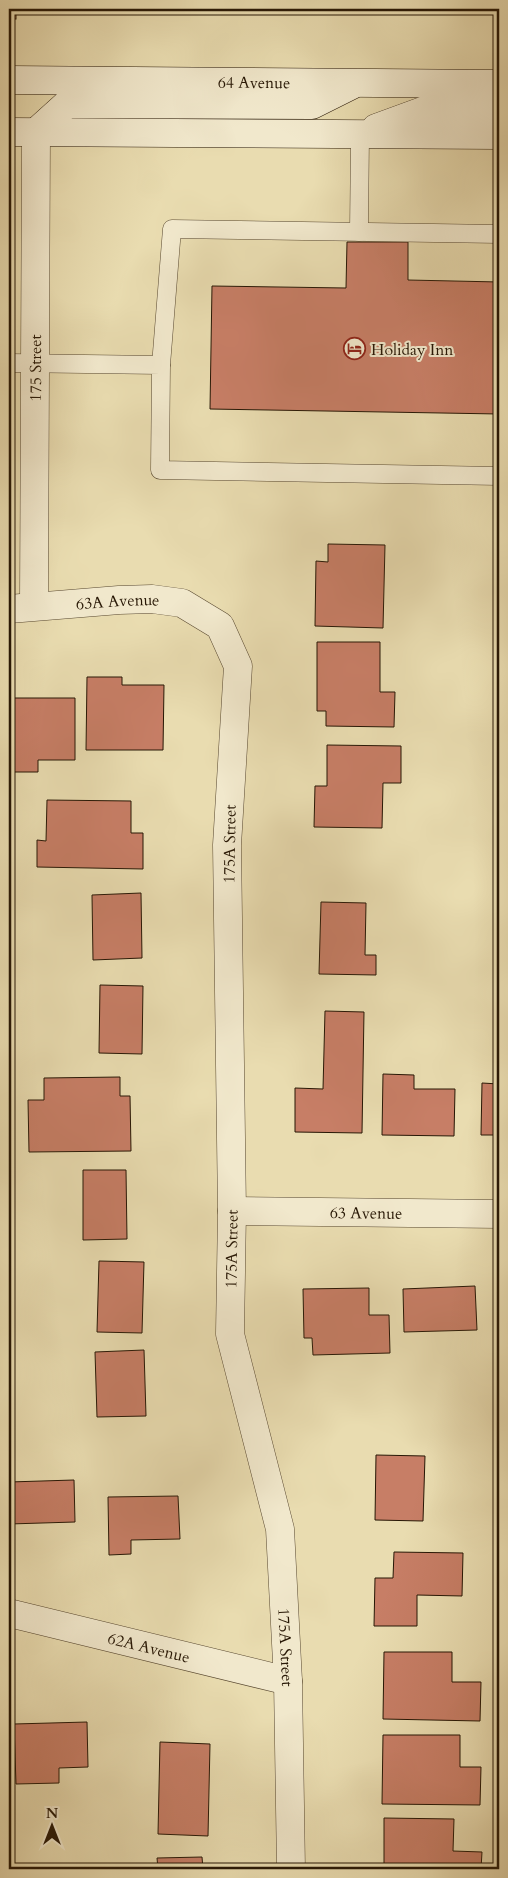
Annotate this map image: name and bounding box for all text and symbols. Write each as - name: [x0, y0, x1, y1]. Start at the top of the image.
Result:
- street label: 64 Avenue: [218, 72, 290, 94]
- street label: 175 Street: [25, 334, 47, 402]
- hotel icon: Holiday Inn: [343, 337, 367, 361]
- place label: Holiday Inn: [371, 339, 453, 361]
- street label: 63A Avenue: [75, 589, 161, 615]
- street label: 175A Street: [218, 804, 242, 884]
- street label: 63 Avenue: [330, 1202, 402, 1225]
- street label: 175A Street: [220, 1209, 244, 1289]
- street label: 175A Street: [272, 1607, 298, 1687]
- street label: 62A Avenue: [105, 1627, 192, 1669]
- north arrow: [28, 1800, 78, 1850]
- text: N: [46, 1804, 58, 1823]

